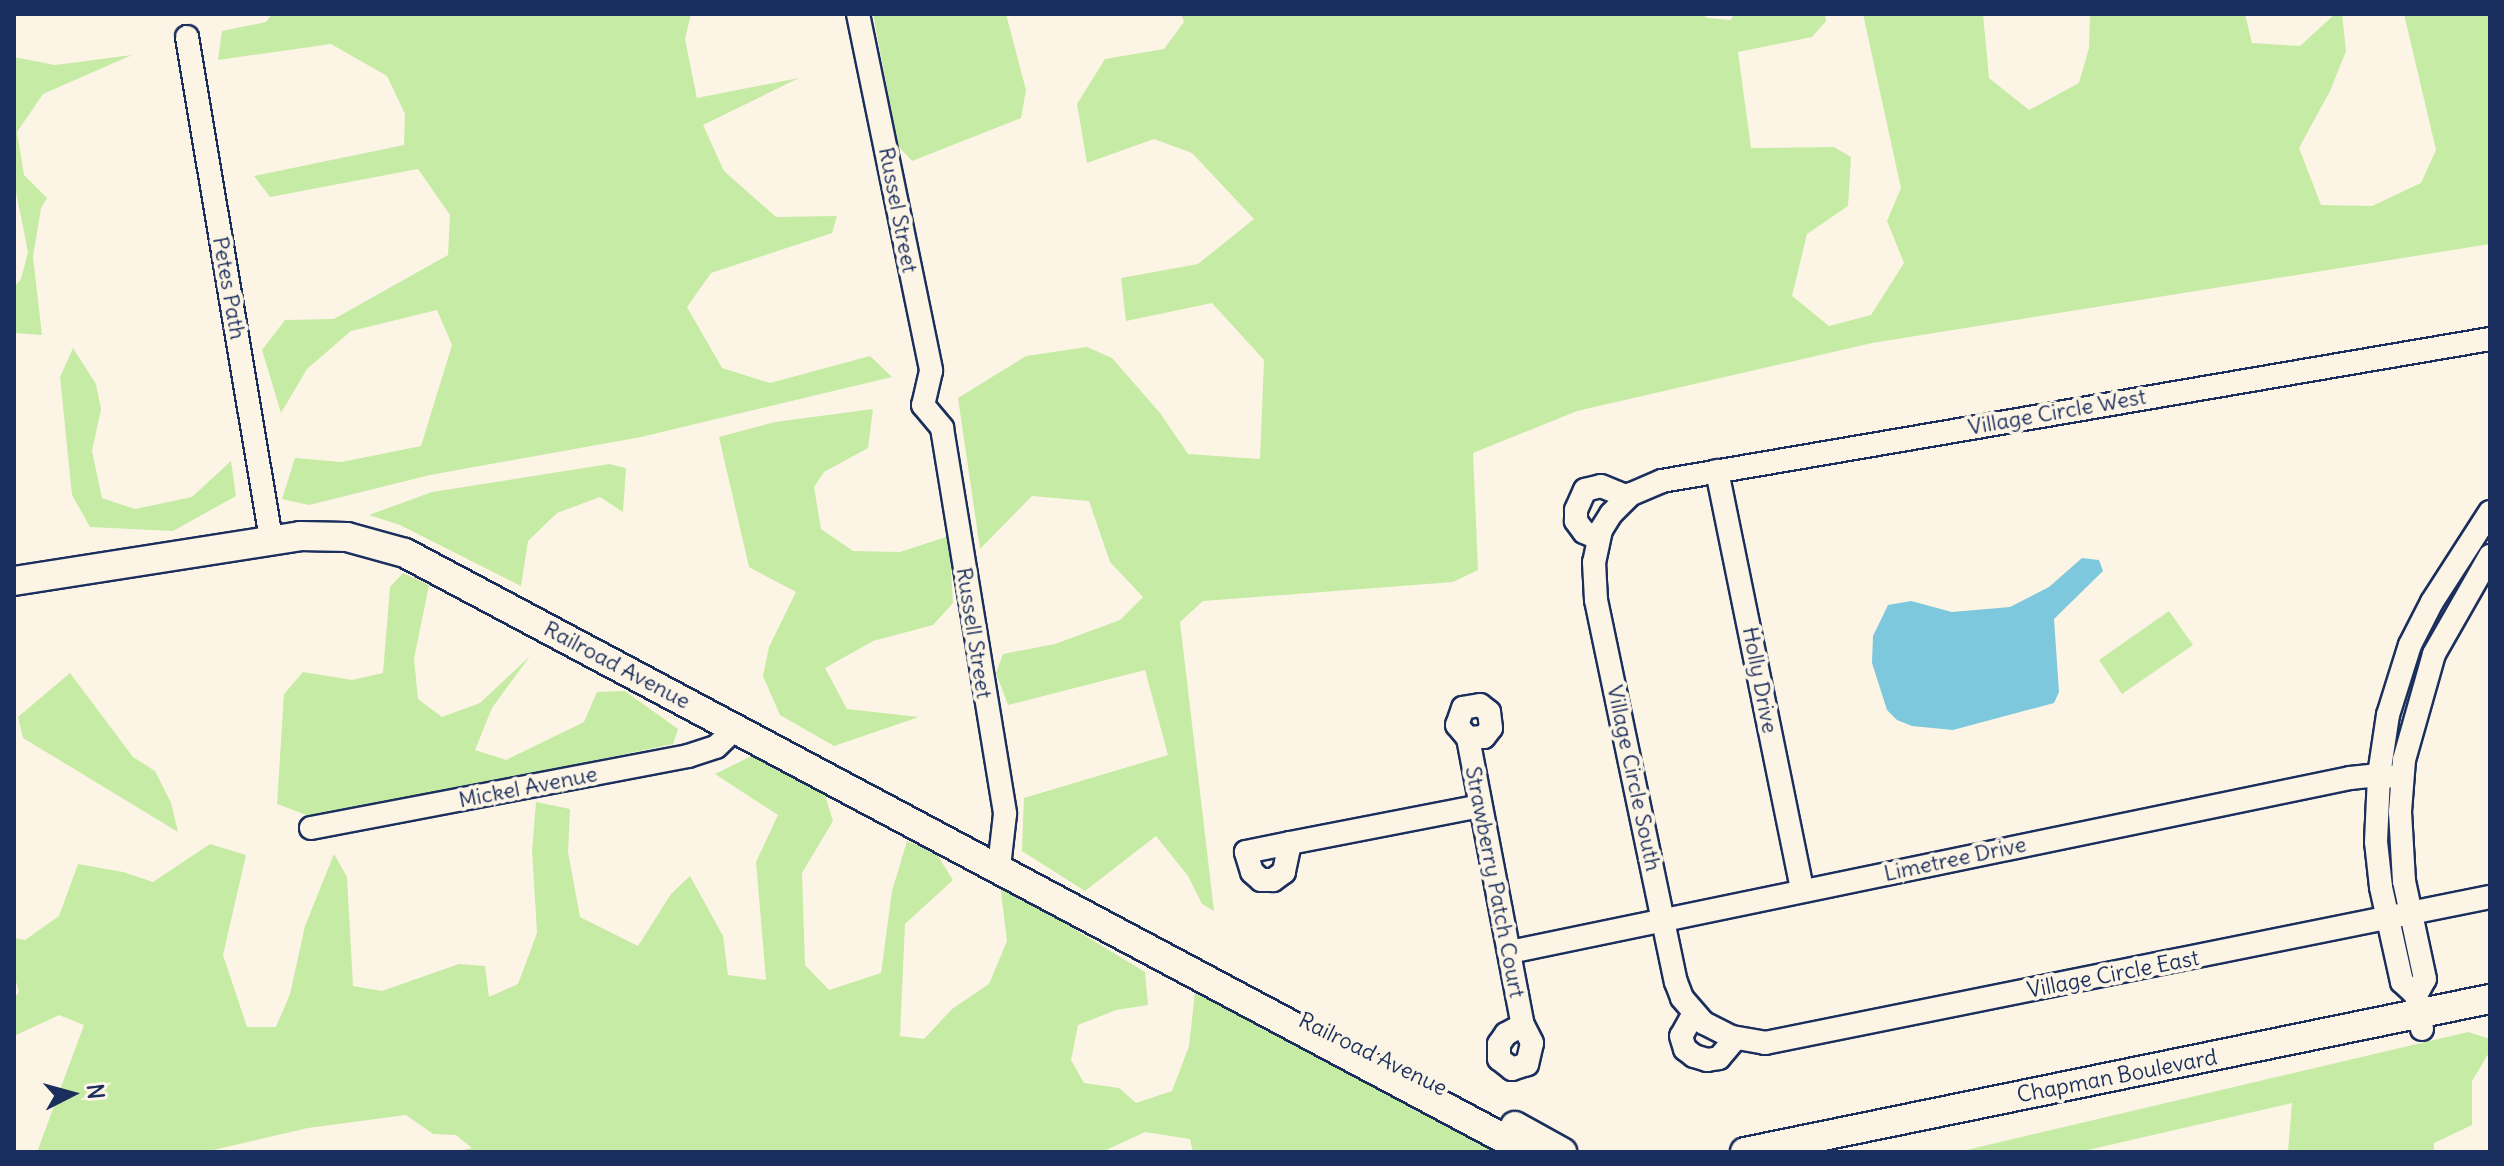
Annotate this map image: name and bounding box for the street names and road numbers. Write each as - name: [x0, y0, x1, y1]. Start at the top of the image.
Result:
- street label: Russel Street: [873, 145, 923, 275]
- street label: Petes Path: [207, 235, 251, 341]
- street label: Village Circle West: [1966, 383, 2148, 441]
- street label: Russell Street: [951, 566, 997, 700]
- street label: Railroad Avenue: [539, 615, 695, 715]
- street label: Holly Drive: [1737, 625, 1783, 735]
- street label: Village Circle South: [1601, 683, 1667, 873]
- street label: Mickel Avenue: [456, 761, 600, 813]
- street label: Strawberry Patch Court: [1460, 764, 1530, 1000]
- street label: Limetree Drive: [1881, 831, 2029, 887]
- street label: Village Circle East: [2025, 944, 2201, 1004]
- street label: Railroad Avenue: [1294, 1007, 1452, 1101]
- street label: Chapman Boulevard: [2015, 1044, 2219, 1108]

